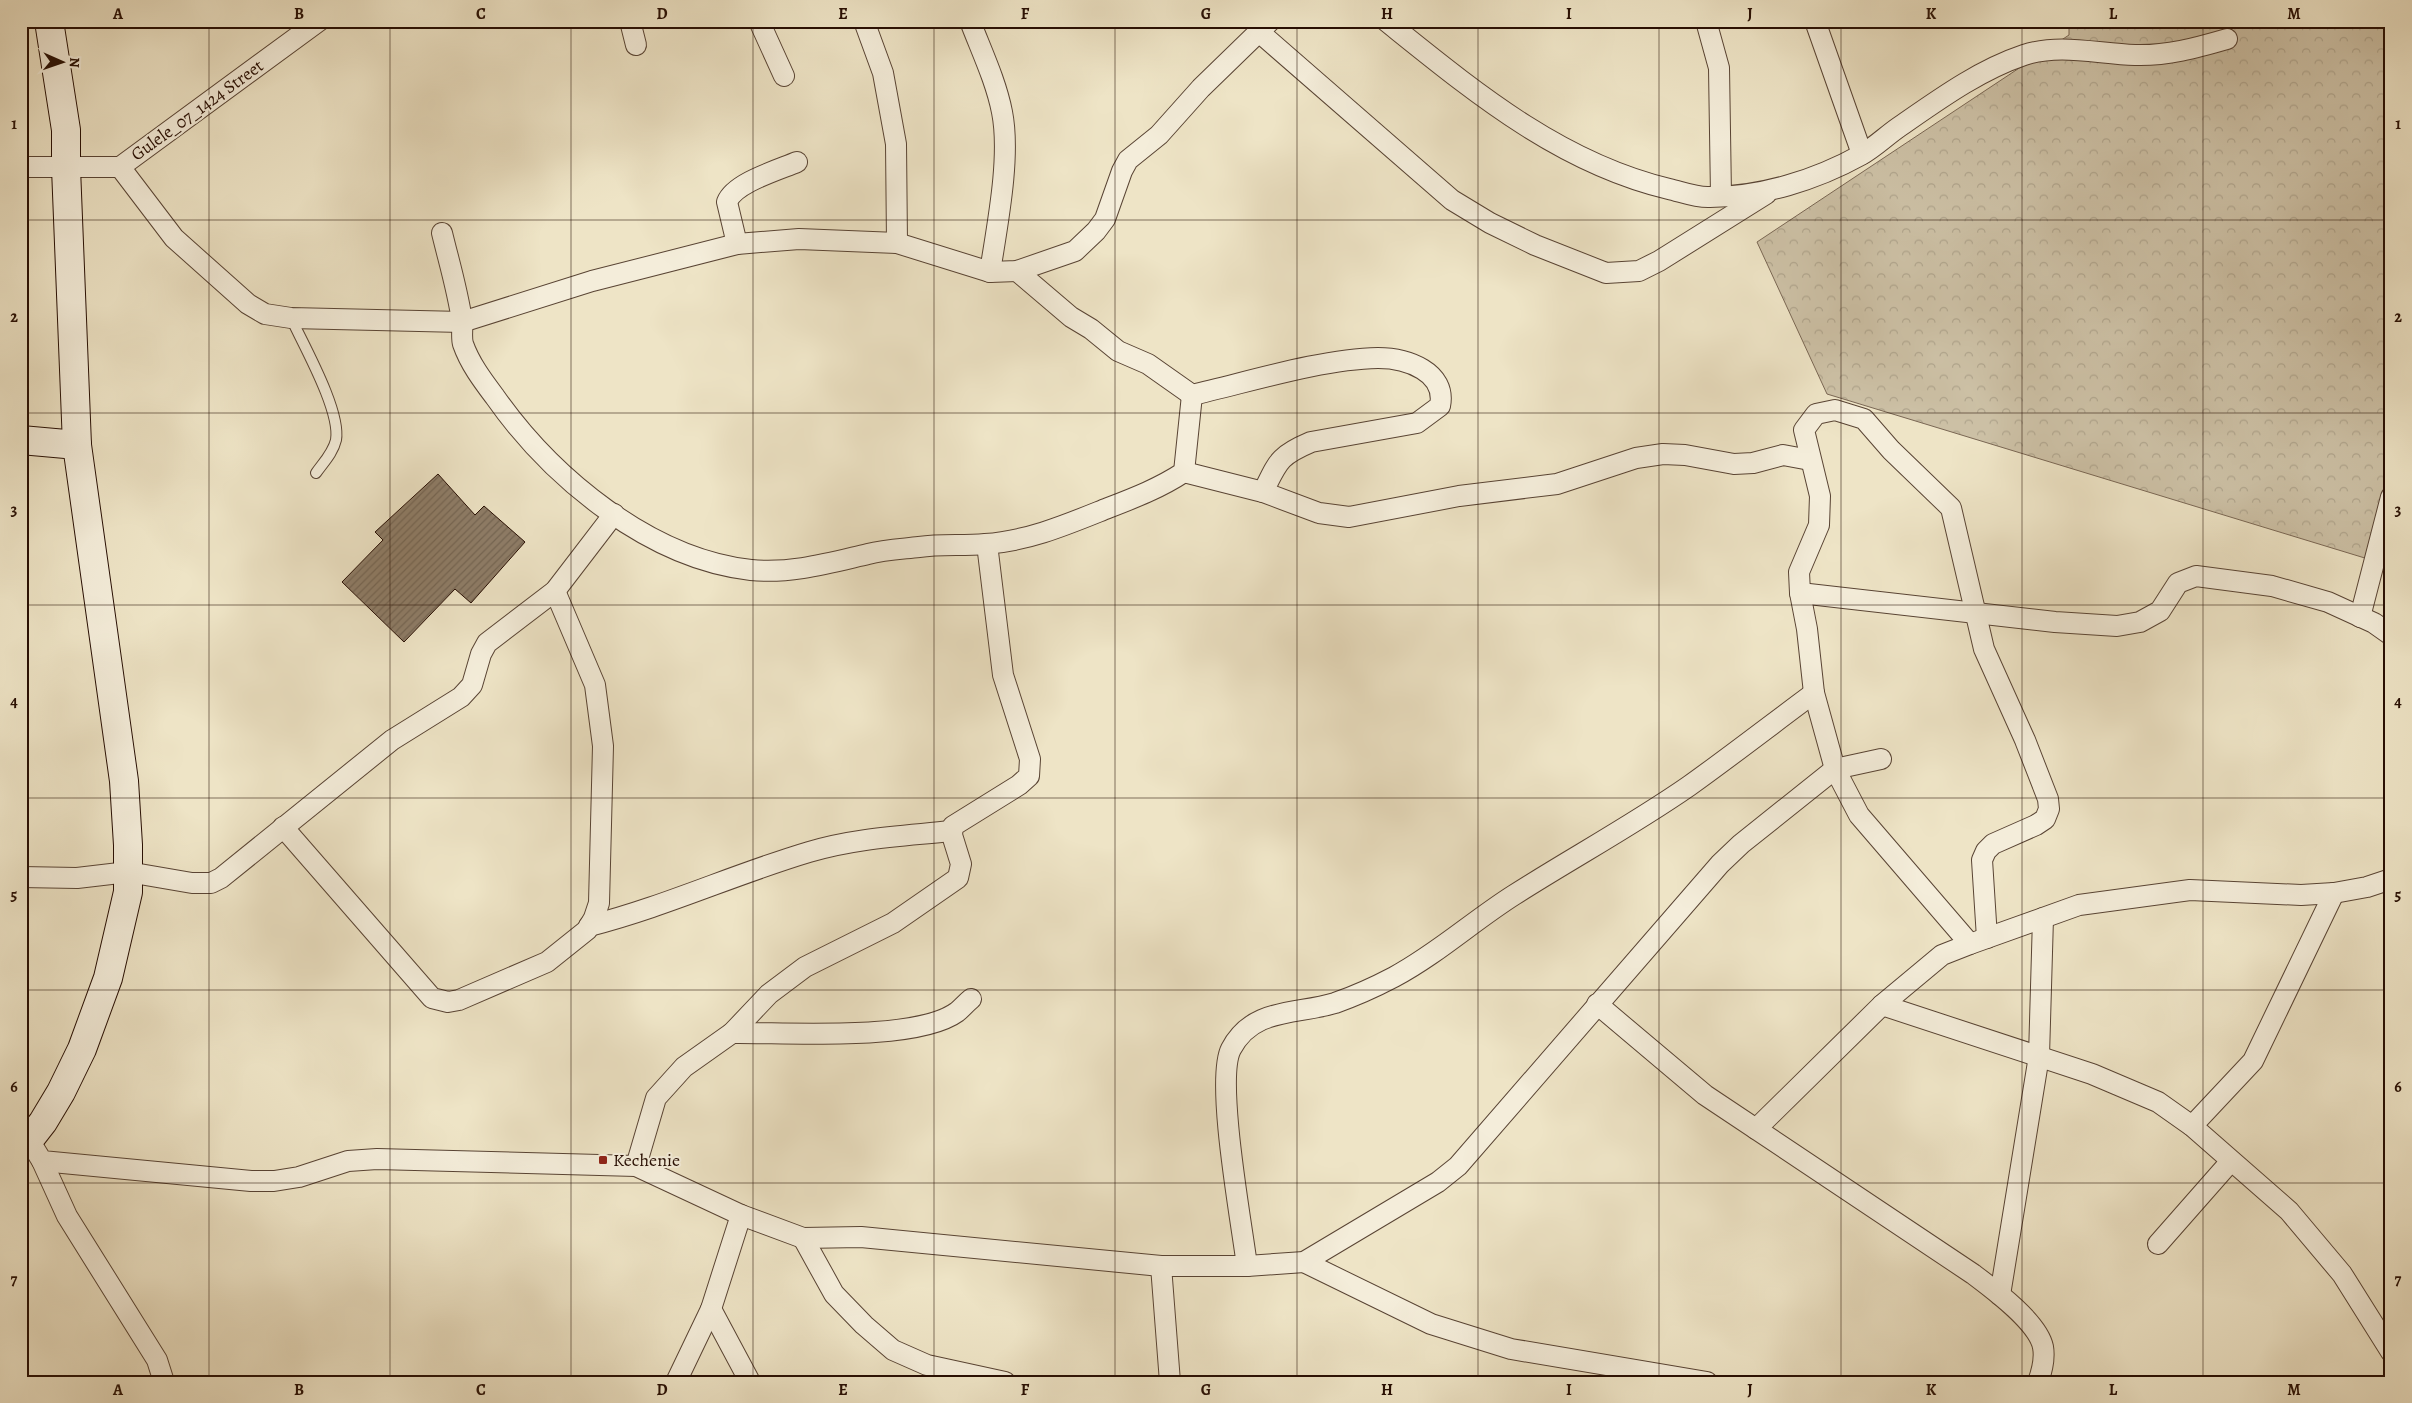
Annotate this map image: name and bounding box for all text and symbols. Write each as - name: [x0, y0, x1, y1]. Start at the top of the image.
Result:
- text: A: [112, 3, 124, 25]
- text: B: [294, 3, 304, 25]
- text: C: [476, 3, 486, 25]
- text: D: [656, 3, 668, 25]
- text: E: [838, 3, 848, 25]
- text: F: [1021, 3, 1030, 25]
- text: G: [1201, 3, 1211, 25]
- text: H: [1381, 3, 1393, 25]
- text: I: [1566, 3, 1572, 25]
- text: J: [1747, 3, 1753, 25]
- text: K: [1926, 3, 1937, 25]
- text: L: [2109, 3, 2118, 25]
- text: M: [2287, 3, 2301, 25]
- north arrow: [38, 38, 88, 88]
- street label: Gulele_07_1424 Street: [126, 54, 268, 166]
- text: N: [65, 57, 84, 68]
- text: 1: [11, 113, 17, 135]
- text: 1: [2395, 113, 2401, 135]
- text: 2: [10, 306, 18, 328]
- text: 2: [2394, 306, 2402, 328]
- text: 3: [11, 499, 18, 521]
- text: 3: [2395, 499, 2402, 521]
- text: 4: [10, 691, 18, 713]
- text: 4: [2394, 691, 2402, 713]
- text: 5: [11, 884, 18, 906]
- text: 5: [2395, 884, 2402, 906]
- text: 6: [10, 1076, 18, 1098]
- text: 6: [2394, 1076, 2402, 1098]
- place label: Kechenie: [613, 1148, 680, 1172]
- marker: Kechenie: [597, 1154, 609, 1166]
- text: 7: [11, 1269, 18, 1291]
- text: 7: [2395, 1269, 2402, 1291]
- text: A: [112, 1379, 124, 1401]
- text: B: [294, 1379, 304, 1401]
- text: C: [476, 1379, 486, 1401]
- text: D: [656, 1379, 668, 1401]
- text: E: [838, 1379, 848, 1401]
- text: F: [1021, 1379, 1030, 1401]
- text: G: [1201, 1379, 1211, 1401]
- text: H: [1381, 1379, 1393, 1401]
- text: I: [1566, 1379, 1572, 1401]
- text: J: [1747, 1379, 1753, 1401]
- text: K: [1926, 1379, 1937, 1401]
- text: L: [2109, 1379, 2118, 1401]
- text: M: [2287, 1379, 2301, 1401]

